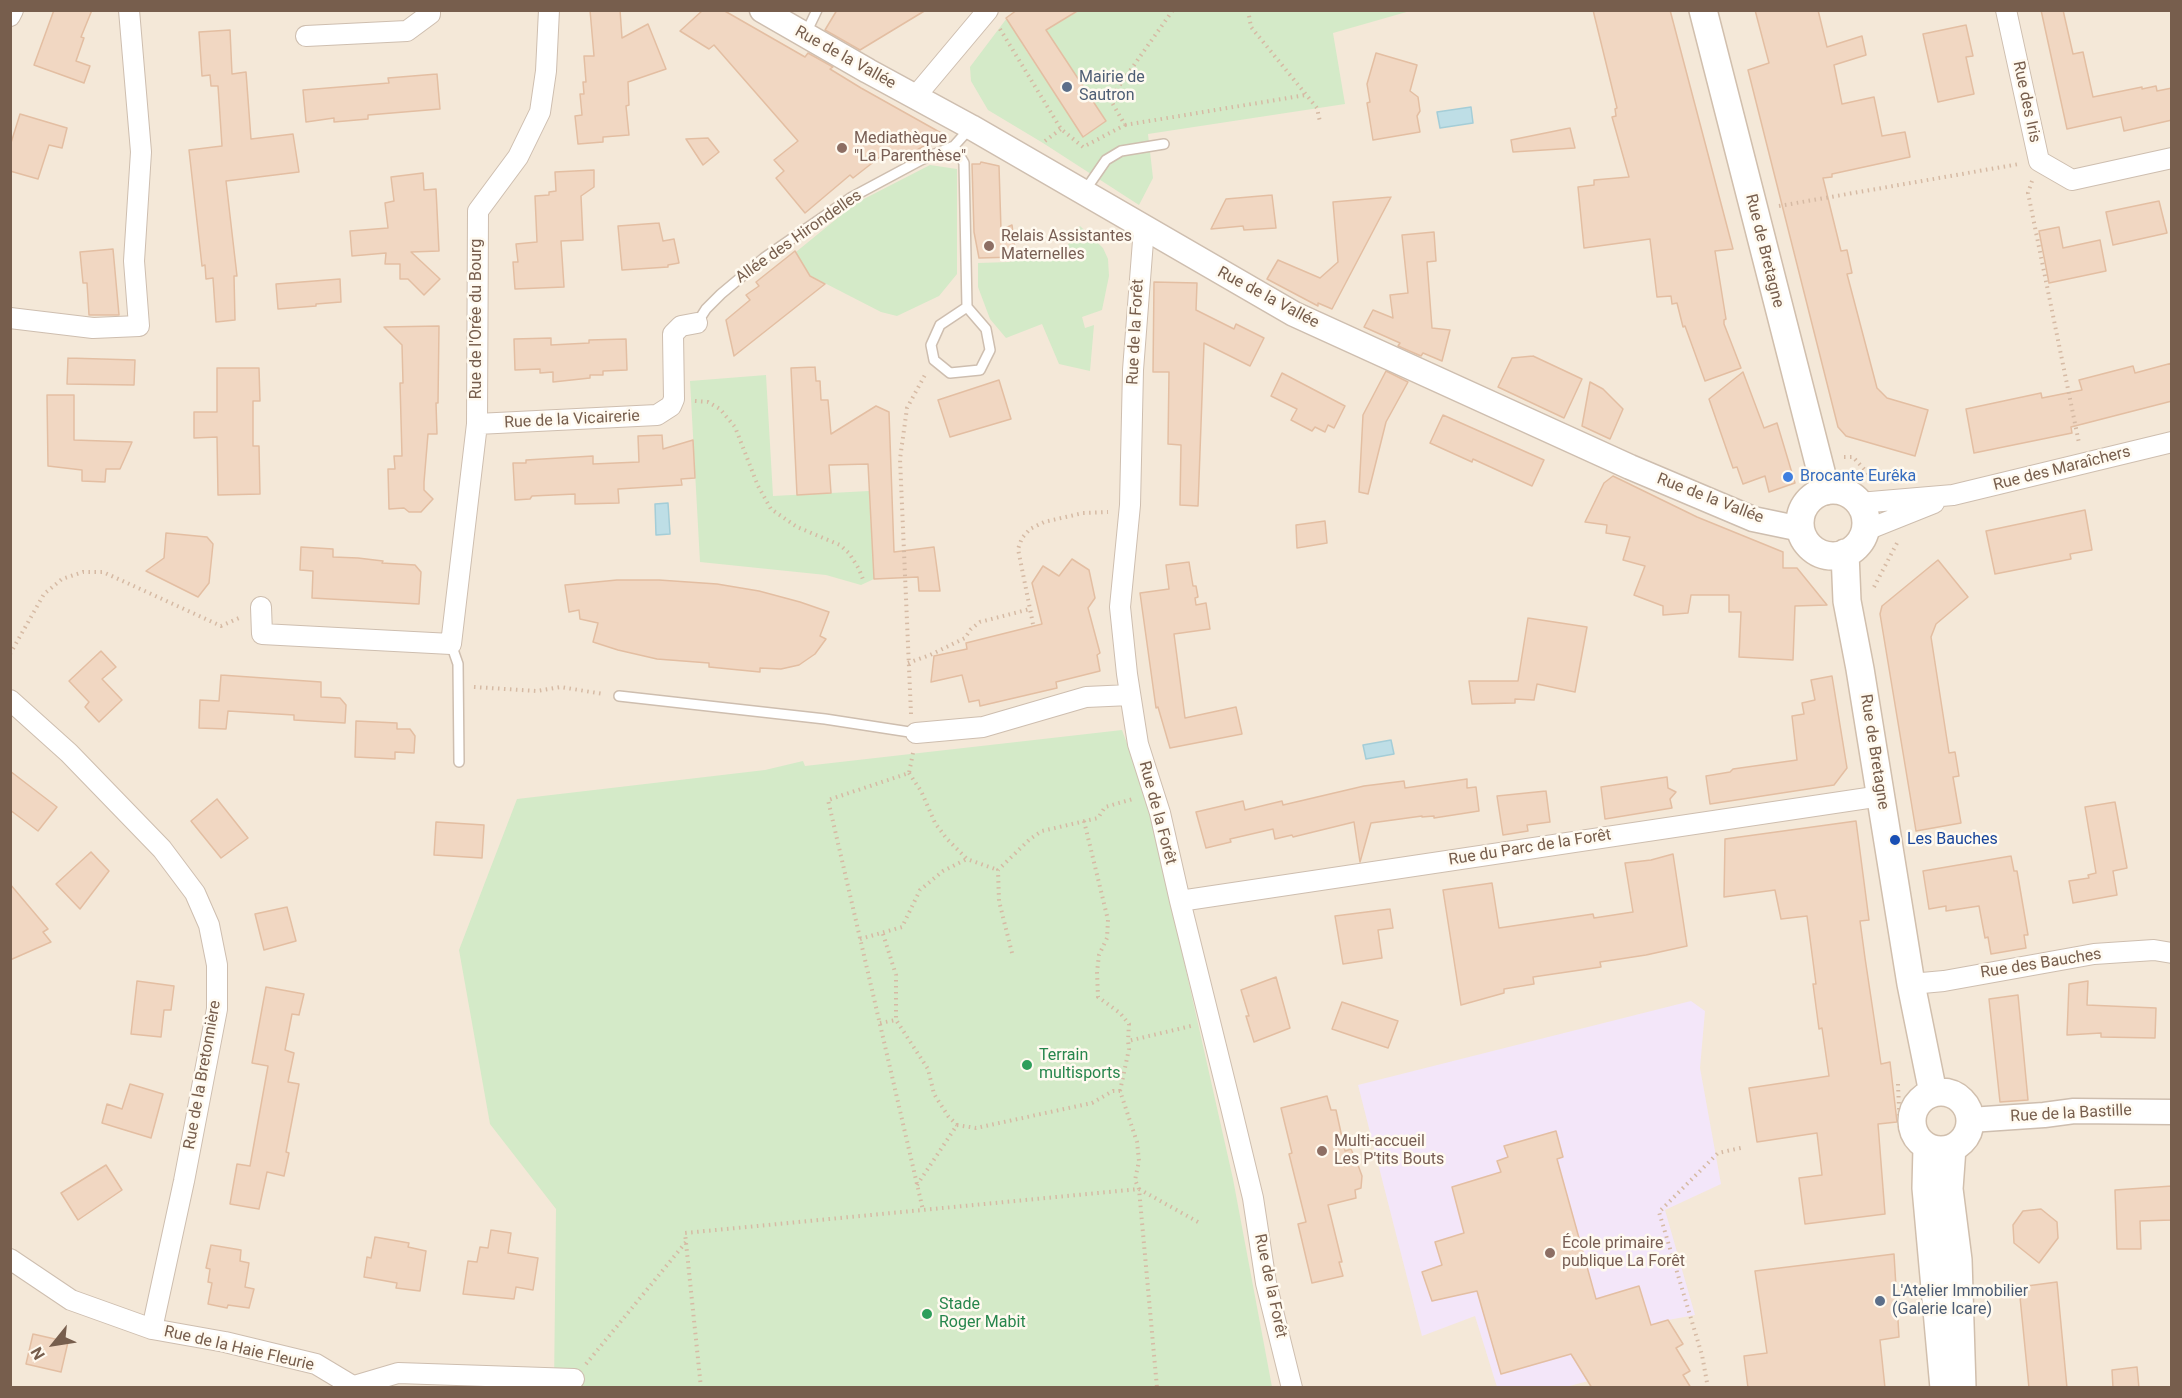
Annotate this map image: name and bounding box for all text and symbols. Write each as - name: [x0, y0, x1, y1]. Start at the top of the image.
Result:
- street label: Rue de la Vallée: [791, 22, 899, 94]
- street label: Rue des Iris: [2008, 60, 2044, 144]
- place label: Mairie de Sautron: [1079, 68, 1145, 106]
- marker: Mairie de Sautron: [1060, 80, 1074, 94]
- place label: Mediathèque "La Parenthèse": [854, 129, 966, 167]
- marker: Mediathèque "La Parenthèse": [835, 141, 849, 155]
- street label: Allée des Hirondelles: [732, 186, 866, 288]
- street label: Rue de Bretagne: [1741, 192, 1787, 310]
- place label: Relais Assistantes Maternelles: [1001, 227, 1132, 265]
- street label: Rue de l'Orée du Bourg: [467, 239, 487, 399]
- marker: Relais Assistantes Maternelles: [982, 239, 996, 253]
- street label: Rue de la Vallée: [1214, 263, 1322, 333]
- street label: Rue de la Forêt: [1124, 279, 1148, 385]
- street label: Rue de la Vicairerie: [504, 407, 640, 433]
- street label: Rue des Maraîchers: [1991, 443, 2133, 495]
- place label: Brocante Eurêka: [1800, 467, 1916, 487]
- street label: Rue de la Vallée: [1654, 470, 1766, 528]
- marker: Brocante Eurêka: [1781, 470, 1795, 484]
- street label: Rue de Bretagne: [1855, 693, 1893, 811]
- street label: Rue de la Forêt: [1134, 759, 1180, 867]
- street label: Rue du Parc de la Forêt: [1447, 826, 1613, 870]
- place label: Les Bauches: [1907, 830, 1998, 850]
- marker: Les Bauches: [1888, 833, 1902, 847]
- street label: Rue des Bauches: [1979, 945, 2103, 983]
- street label: Rue de la Bretonnière: [180, 999, 226, 1151]
- place label: Terrain multisports: [1039, 1046, 1121, 1084]
- marker: Terrain multisports: [1020, 1058, 1034, 1072]
- street label: Rue de la Bastille: [2010, 1101, 2132, 1127]
- place label: Multi-accueil Les P'tits Bouts: [1334, 1132, 1444, 1170]
- marker: Multi-accueil Les P'tits Bouts: [1315, 1144, 1329, 1158]
- street label: Rue de la Forêt: [1250, 1232, 1290, 1340]
- place label: École primaire publique La Forêt: [1562, 1234, 1685, 1272]
- marker: École primaire publique La Forêt: [1543, 1246, 1557, 1260]
- place label: L'Atelier Immobilier (Galerie Icare): [1892, 1282, 2028, 1320]
- marker: L'Atelier Immobilier (Galerie Icare): [1873, 1294, 1887, 1308]
- place label: Stade Roger Mabit: [939, 1295, 1026, 1333]
- marker: Stade Roger Mabit: [920, 1307, 934, 1321]
- north arrow: [24, 1314, 84, 1374]
- street label: Rue de la Haie Fleurie: [162, 1322, 316, 1376]
- text: N: [27, 1344, 49, 1363]

